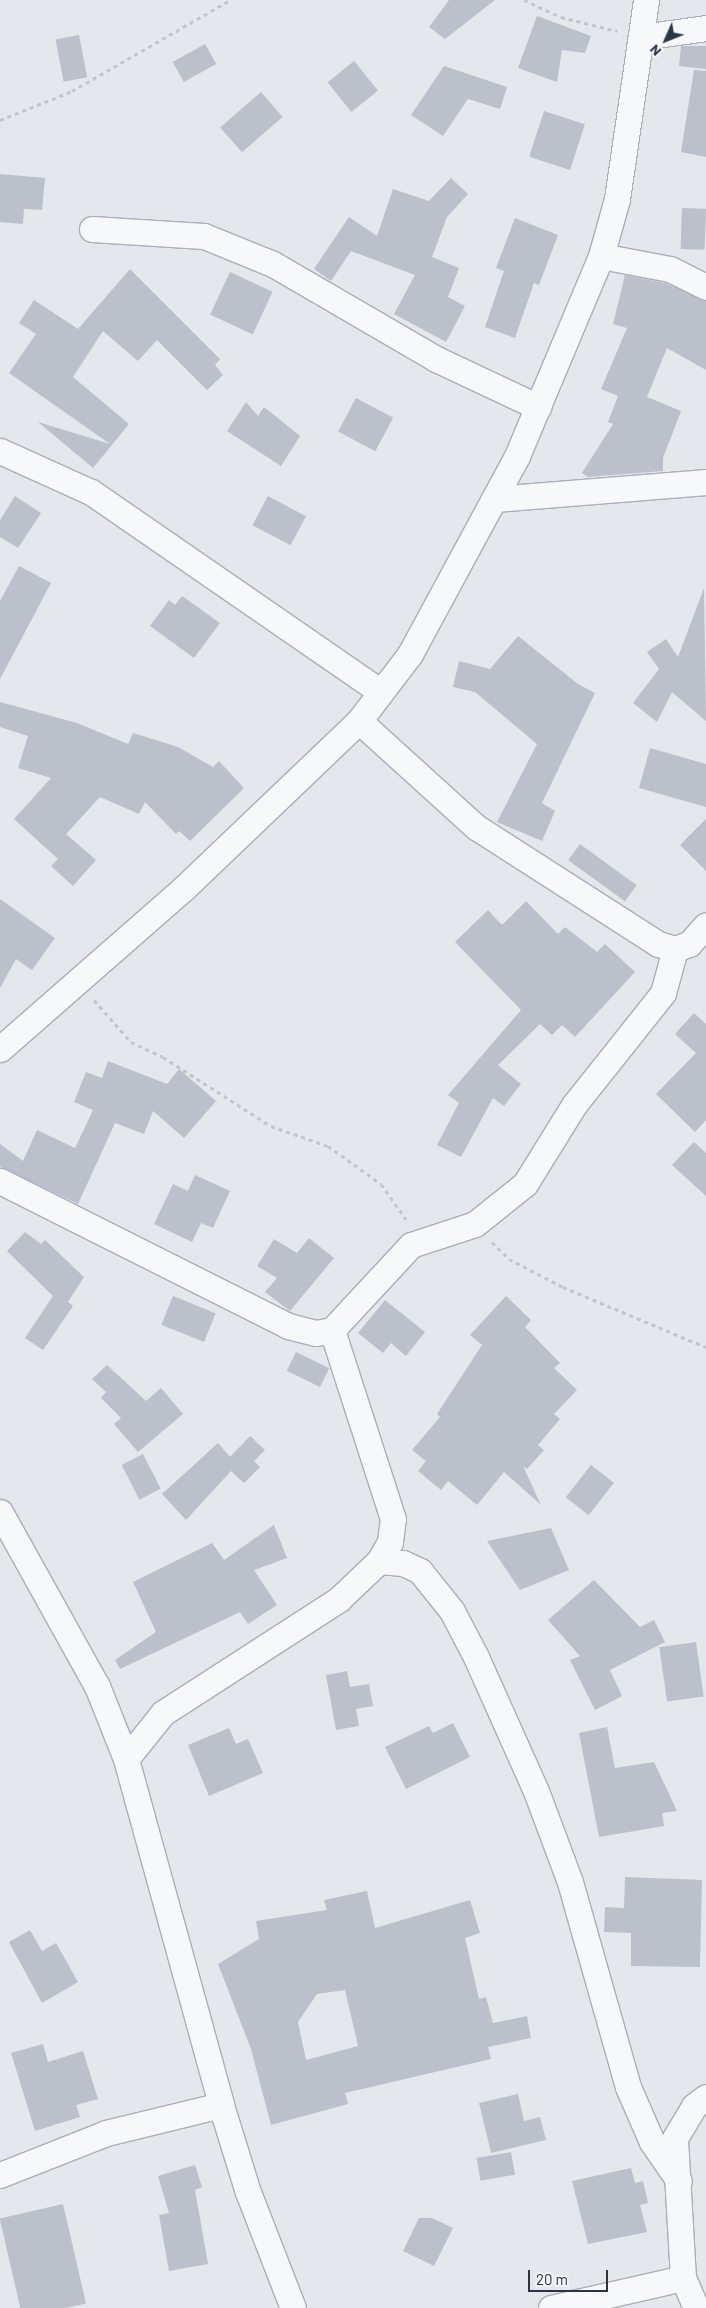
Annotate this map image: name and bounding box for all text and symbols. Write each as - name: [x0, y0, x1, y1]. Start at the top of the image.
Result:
- north arrow: [641, 15, 691, 65]
- text: N: [646, 42, 664, 60]
- scale bar: [531, 2260, 611, 2292]
- text: 20 m: [536, 2270, 568, 2288]

